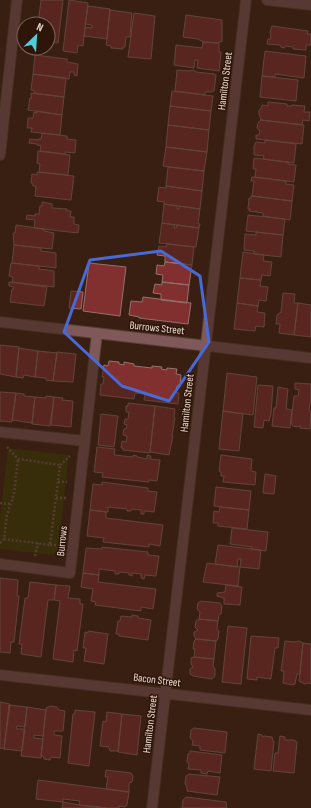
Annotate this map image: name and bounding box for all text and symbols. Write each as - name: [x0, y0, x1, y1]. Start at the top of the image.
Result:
- north arrow: [16, 16, 56, 56]
- text: N: [35, 20, 46, 35]
- street label: Hamilton Street: [215, 51, 235, 111]
- street label: Burrows Street: [129, 319, 186, 337]
- street label: Hamilton Street: [177, 373, 197, 433]
- street label: Burrows: [54, 525, 70, 557]
- street label: Bacon Street: [133, 671, 182, 689]
- street label: Hamilton Street: [140, 694, 160, 754]

